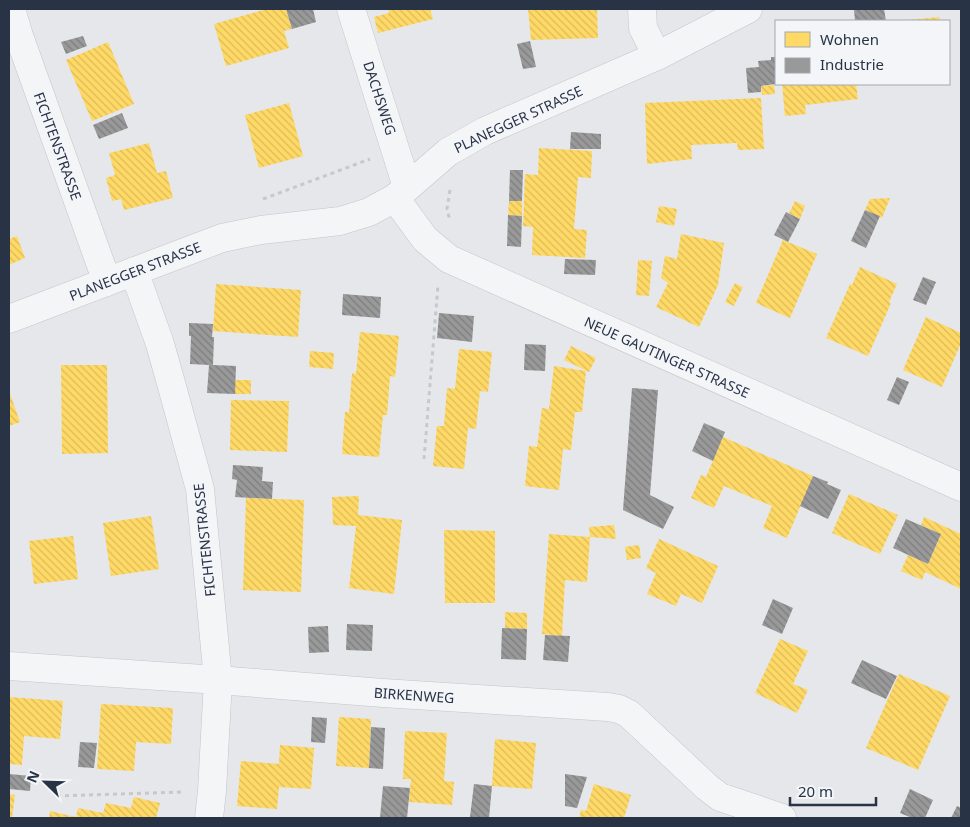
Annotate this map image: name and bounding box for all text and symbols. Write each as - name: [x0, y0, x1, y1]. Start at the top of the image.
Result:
- legend: [775, 20, 950, 85]
- text: Wohnen: [820, 29, 879, 49]
- text: Industrie: [820, 54, 884, 74]
- street label: DACHSWEG: [359, 59, 401, 137]
- street label: PLANEGGER STRASSE: [451, 81, 585, 157]
- street label: FICHTENSTRASSE: [30, 89, 86, 203]
- street label: PLANEGGER STRASSE: [66, 237, 204, 305]
- street label: NEUE GAUTINGER STRASSE: [581, 312, 753, 402]
- street label: FICHTENSTRASSE: [189, 482, 219, 598]
- street label: BIRKENWEG: [373, 683, 455, 707]
- north arrow: [20, 757, 70, 807]
- text: N: [22, 768, 44, 786]
- scale bar: [790, 774, 876, 806]
- text: 20 m: [798, 781, 833, 801]

